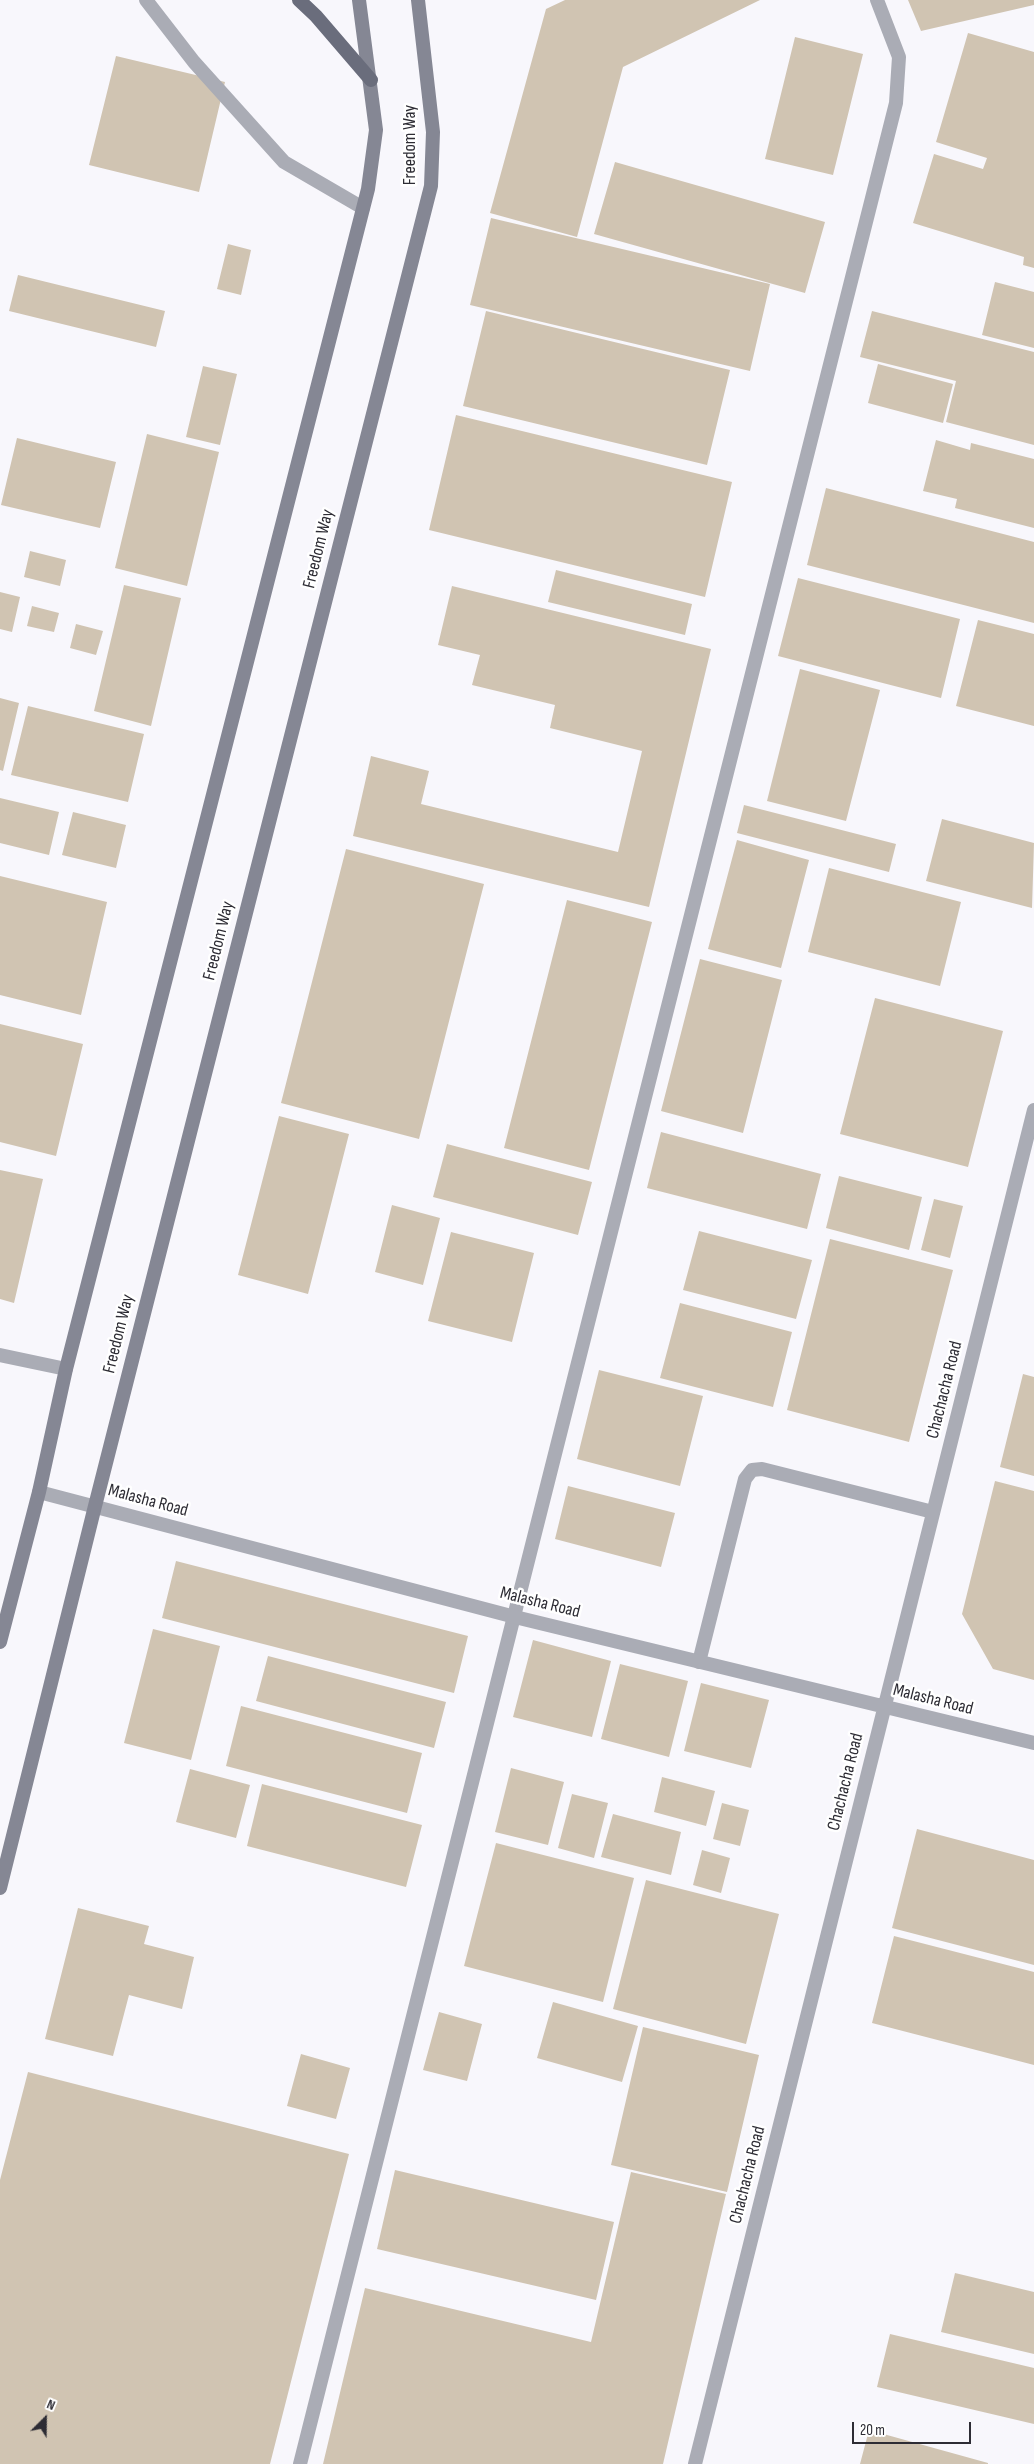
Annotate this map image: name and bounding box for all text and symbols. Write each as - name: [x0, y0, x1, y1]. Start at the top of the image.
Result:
- street label: Freedom Way: [399, 105, 421, 185]
- street label: Freedom Way: [299, 507, 339, 591]
- street label: Freedom Way: [199, 899, 239, 983]
- street label: Freedom Way: [99, 1292, 139, 1376]
- street label: Chachacha Road: [922, 1339, 968, 1441]
- street label: Malasha Road: [106, 1480, 190, 1522]
- street label: Malasha Road: [498, 1583, 582, 1623]
- street label: Malasha Road: [891, 1680, 975, 1720]
- street label: Chachacha Road: [823, 1731, 869, 1833]
- street label: Chachacha Road: [725, 2124, 771, 2226]
- north arrow: [20, 2394, 70, 2444]
- text: N: [44, 2395, 58, 2414]
- scale bar: [854, 2412, 973, 2444]
- text: 20 m: [860, 2421, 885, 2440]

